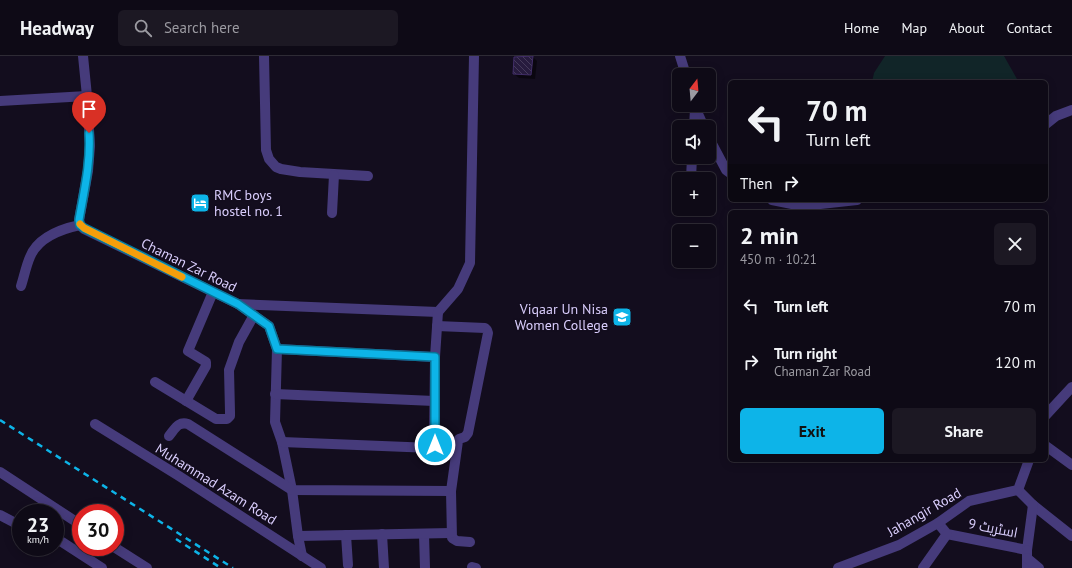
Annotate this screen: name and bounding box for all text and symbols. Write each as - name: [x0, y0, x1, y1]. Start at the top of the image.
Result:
- search box: [118, 10, 398, 46]
- text: Headway: [20, 16, 94, 40]
- icon: search: [132, 17, 154, 39]
- text: Search here: [164, 18, 240, 37]
- text: Home: [844, 19, 879, 37]
- text: Map: [901, 19, 927, 37]
- text: About: [949, 19, 985, 37]
- text: Contact: [1007, 19, 1052, 37]
- north arrow: [672, 68, 716, 112]
- map controls: [672, 68, 716, 268]
- pin: [72, 92, 106, 133]
- text: 70 m: [806, 92, 867, 129]
- icon: left: [740, 96, 792, 148]
- icon: arrive: [78, 98, 100, 120]
- button: sound: [672, 120, 716, 164]
- text: Turn left: [806, 128, 871, 151]
- button: +: [672, 172, 716, 216]
- icon: right: [780, 172, 802, 194]
- text: Then: [740, 174, 772, 193]
- place label: RMC boys hostel no. 1: [214, 186, 283, 220]
- hotel icon: RMC boys hostel no. 1: [189, 192, 211, 214]
- text: 2 min: [740, 220, 799, 251]
- button: close: [994, 223, 1036, 265]
- button: −: [672, 224, 716, 268]
- street label: Chaman Zar Road: [138, 234, 240, 296]
- text: 450 m · 10:21: [740, 251, 817, 268]
- icon: left: [740, 295, 762, 317]
- text: Turn left: [774, 297, 828, 316]
- text: 70 m: [1003, 297, 1036, 316]
- place label: Viqaar Un Nisa Women College: [515, 300, 608, 334]
- school or university icon: Viqaar Un Nisa Women College: [611, 306, 633, 328]
- text: Turn right: [774, 344, 837, 363]
- icon: right: [740, 351, 762, 373]
- text: 120 m: [995, 353, 1036, 372]
- text: Chaman Zar Road: [774, 363, 871, 380]
- button: Exit: [740, 408, 884, 454]
- button: Share: [892, 408, 1036, 454]
- position arrow: [414, 424, 456, 466]
- street label: Muhammad Azam Road: [152, 439, 280, 529]
- street label: Jahangir Road: [883, 484, 964, 541]
- speed limit sign: 30: [72, 504, 124, 556]
- text: 23: [27, 512, 49, 538]
- street label: اسٹریٹ 9: [967, 514, 1019, 542]
- text: km/h: [27, 533, 49, 546]

